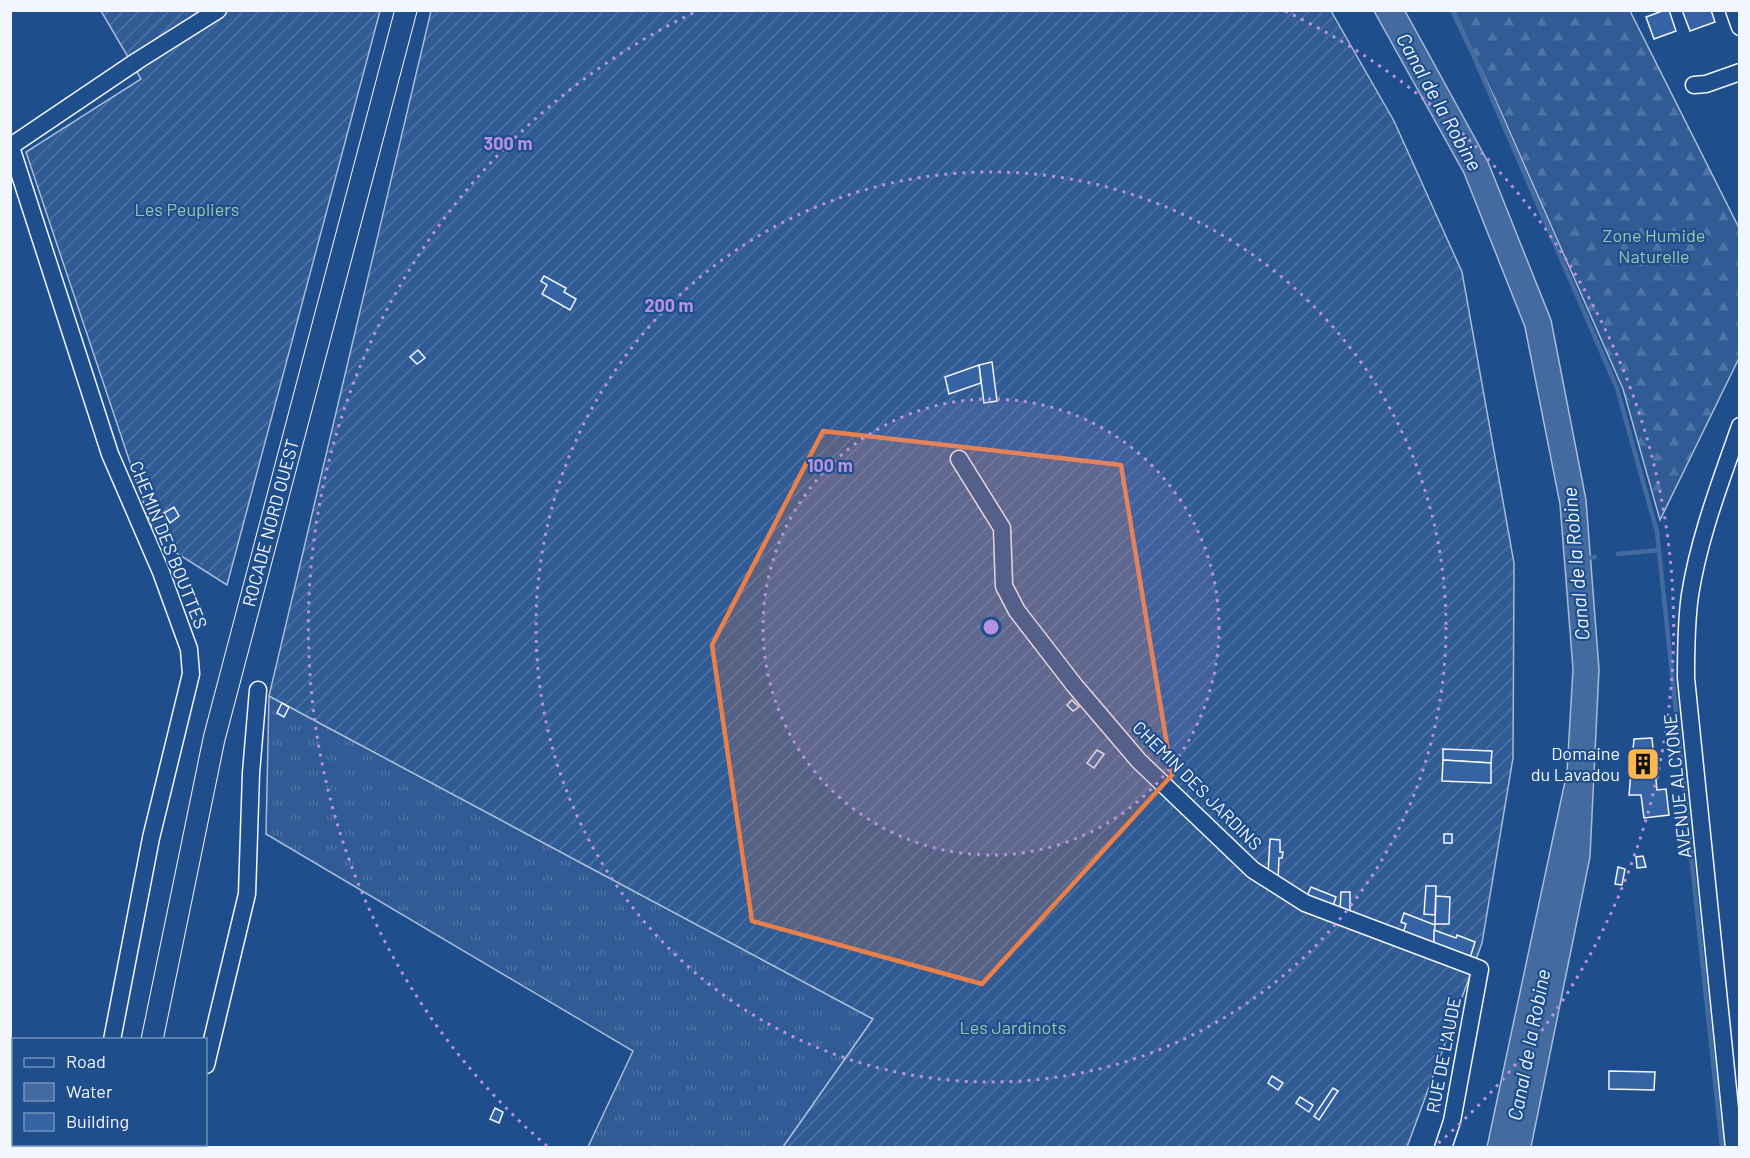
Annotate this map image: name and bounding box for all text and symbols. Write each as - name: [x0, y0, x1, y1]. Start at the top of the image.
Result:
- water label: Canal de la Robine: [1392, 28, 1488, 175]
- text: 300 m: [484, 132, 532, 154]
- park label: Les Peupliers: [135, 198, 239, 220]
- park label: Zone Humide Naturelle: [1603, 224, 1705, 267]
- text: 200 m: [644, 294, 694, 316]
- street label: ROCADE NORD OUEST: [237, 436, 303, 609]
- text: 100 m: [807, 454, 853, 476]
- street label: CHEMIN DES BOUTTES: [125, 458, 213, 632]
- water label: Canal de la Robine: [1556, 486, 1594, 642]
- centre of rings: [981, 617, 1001, 637]
- street label: AVENUE ALCYONE: [1658, 713, 1696, 859]
- street label: CHEMIN DES JARDINS: [1129, 716, 1267, 854]
- place label: Domaine du Lavadou: [1531, 742, 1620, 785]
- building icon: Domaine du Lavadou: [1625, 746, 1661, 782]
- water label: Canal de la Robine: [1502, 967, 1554, 1123]
- street label: RUE DE L'AUDE: [1421, 995, 1465, 1115]
- park label: Les Jardinots: [960, 1016, 1066, 1038]
- legend: [12, 1038, 207, 1146]
- text: Road: [66, 1050, 106, 1072]
- text: Water: [66, 1080, 113, 1102]
- text: Building: [66, 1110, 129, 1132]

